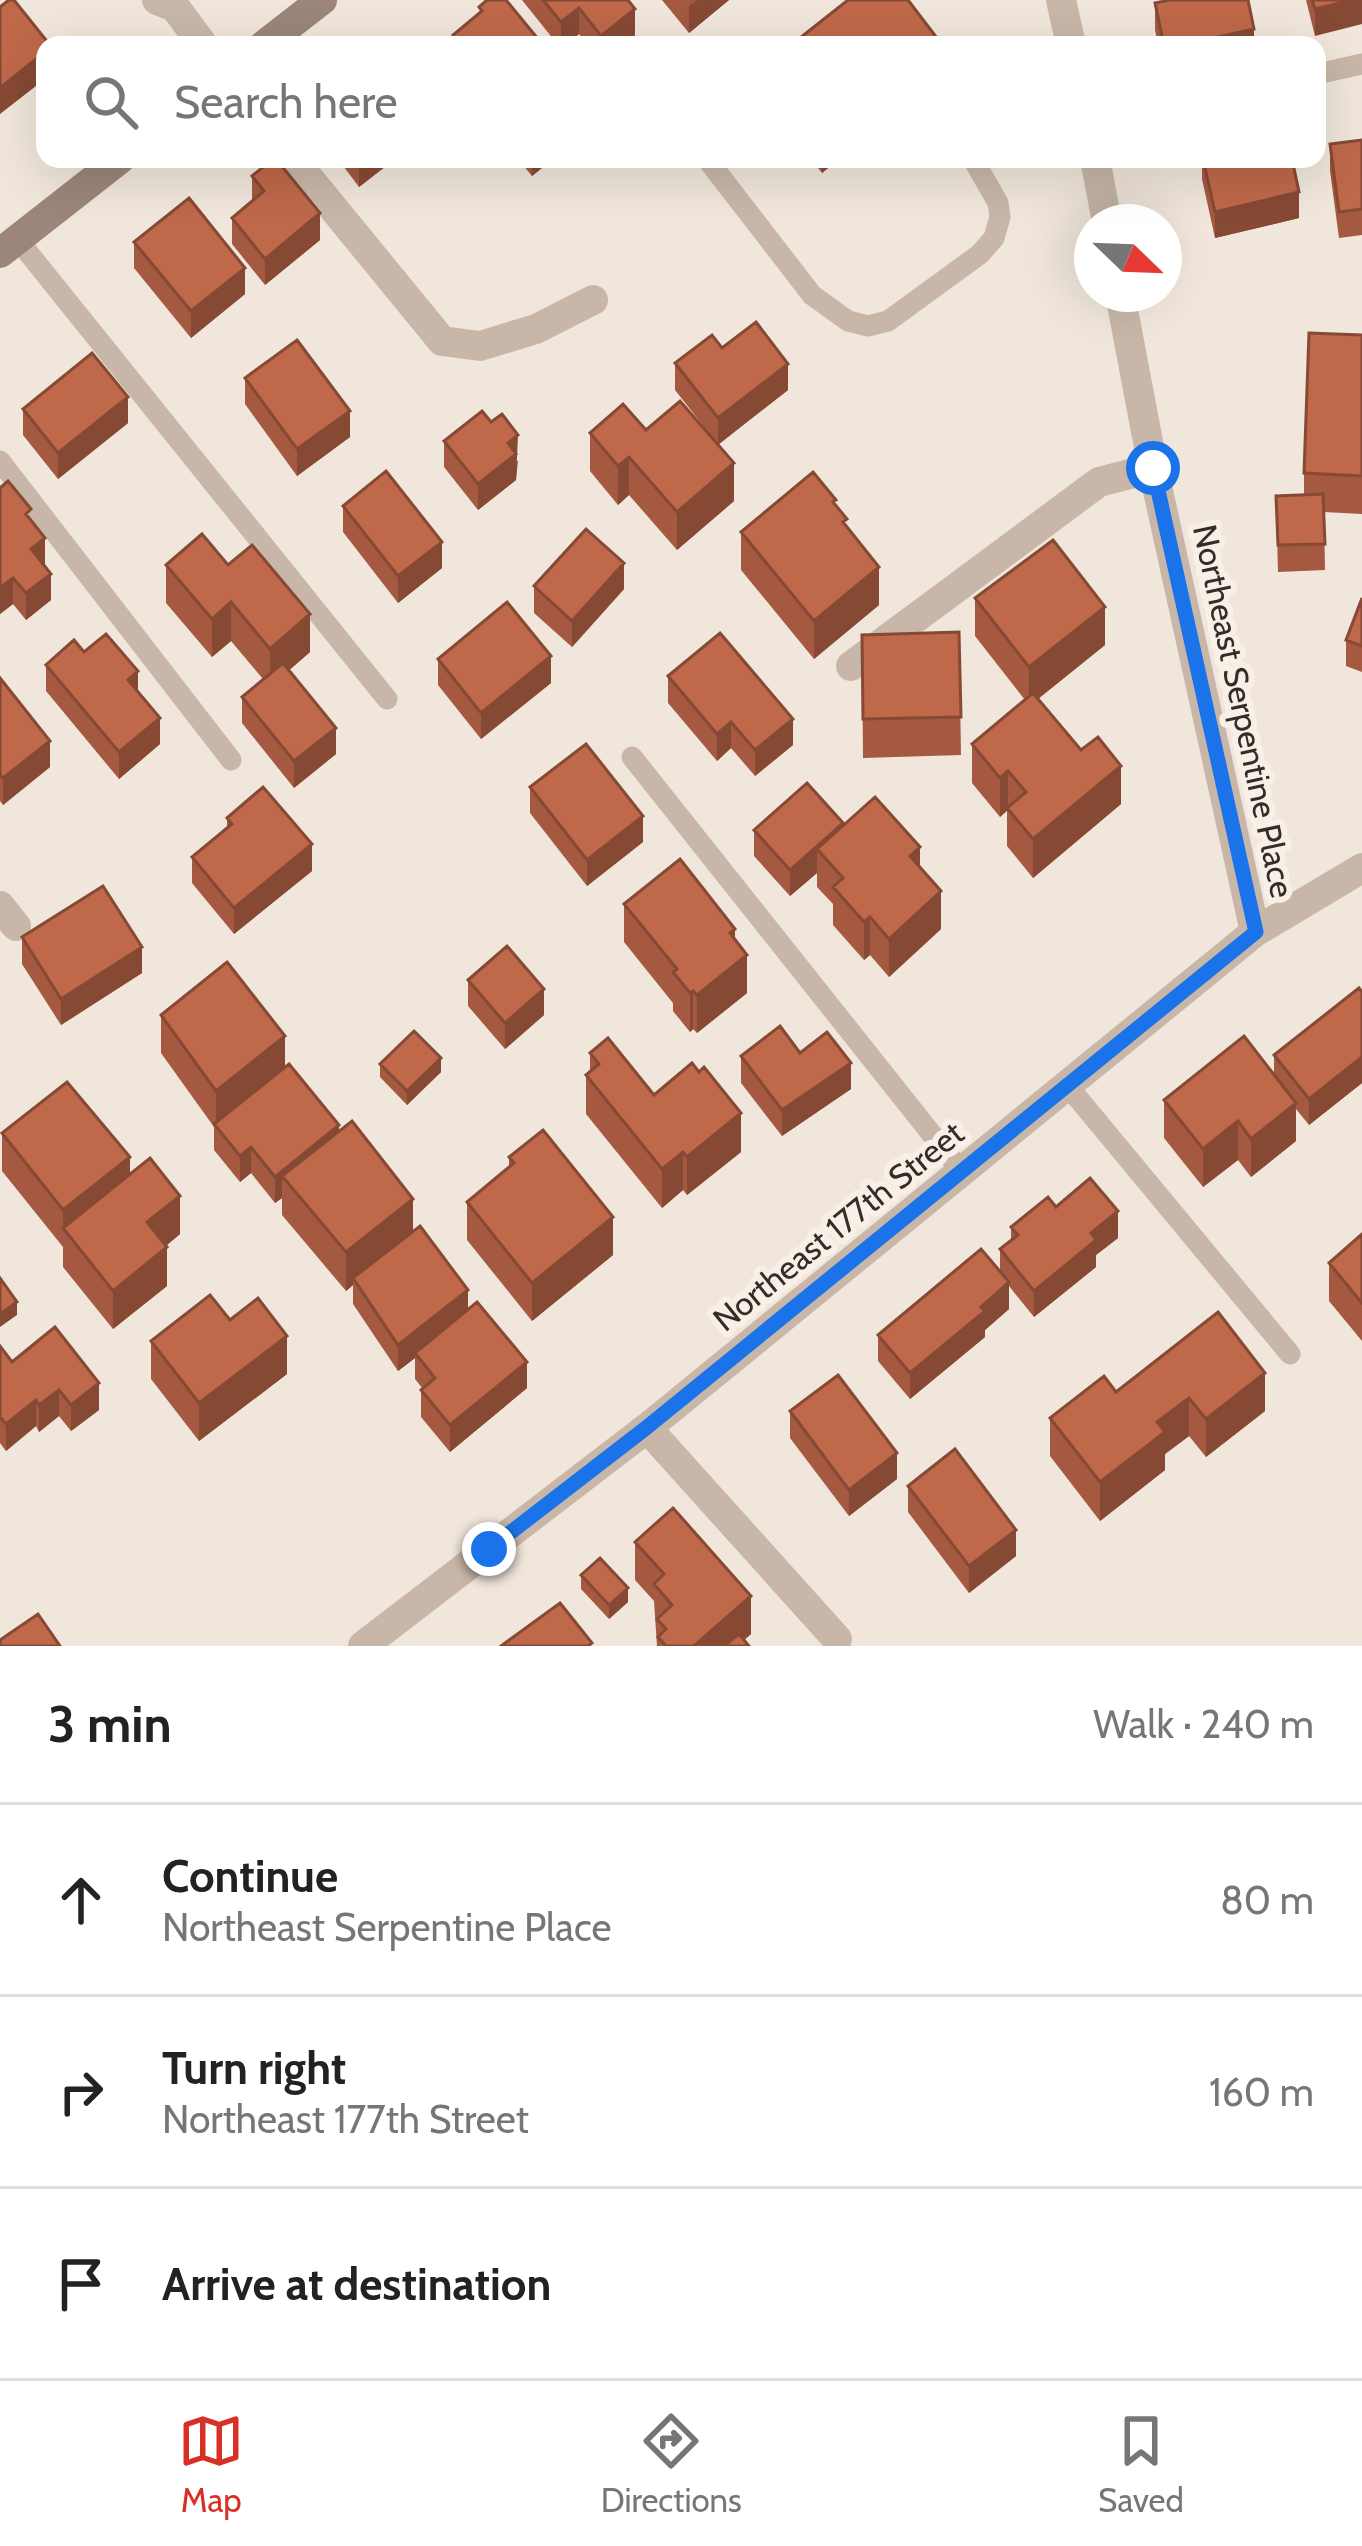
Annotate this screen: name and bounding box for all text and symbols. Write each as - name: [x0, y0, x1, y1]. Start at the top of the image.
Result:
- search box: [36, 36, 1326, 168]
- icon: search: [78, 69, 144, 135]
- text: Search here: [174, 75, 398, 129]
- north arrow: [1074, 204, 1182, 312]
- route start: [1126, 441, 1180, 495]
- street label: Northeast Serpentine Place: [1185, 521, 1303, 901]
- street label: Northeast 177th Street: [705, 1113, 971, 1339]
- route end: [462, 1522, 516, 1576]
- text: 3 min: [48, 1693, 172, 1755]
- text: Walk · 240 m: [1093, 1700, 1314, 1748]
- text: Continue: [162, 1849, 338, 1903]
- icon: ahead: [48, 1867, 114, 1933]
- text: 80 m: [1220, 1876, 1314, 1924]
- text: Northeast Serpentine Place: [162, 1903, 611, 1951]
- text: Turn right: [162, 2041, 346, 2095]
- icon: right: [48, 2059, 114, 2125]
- text: 160 m: [1209, 2068, 1314, 2116]
- text: Northeast 177th Street: [162, 2095, 529, 2143]
- icon: arrive: [48, 2251, 114, 2317]
- text: Arrive at destination: [162, 2257, 551, 2311]
- tab: Map: [178, 2408, 244, 2520]
- tab: Directions: [601, 2408, 742, 2520]
- tab: Saved: [1098, 2408, 1184, 2520]

